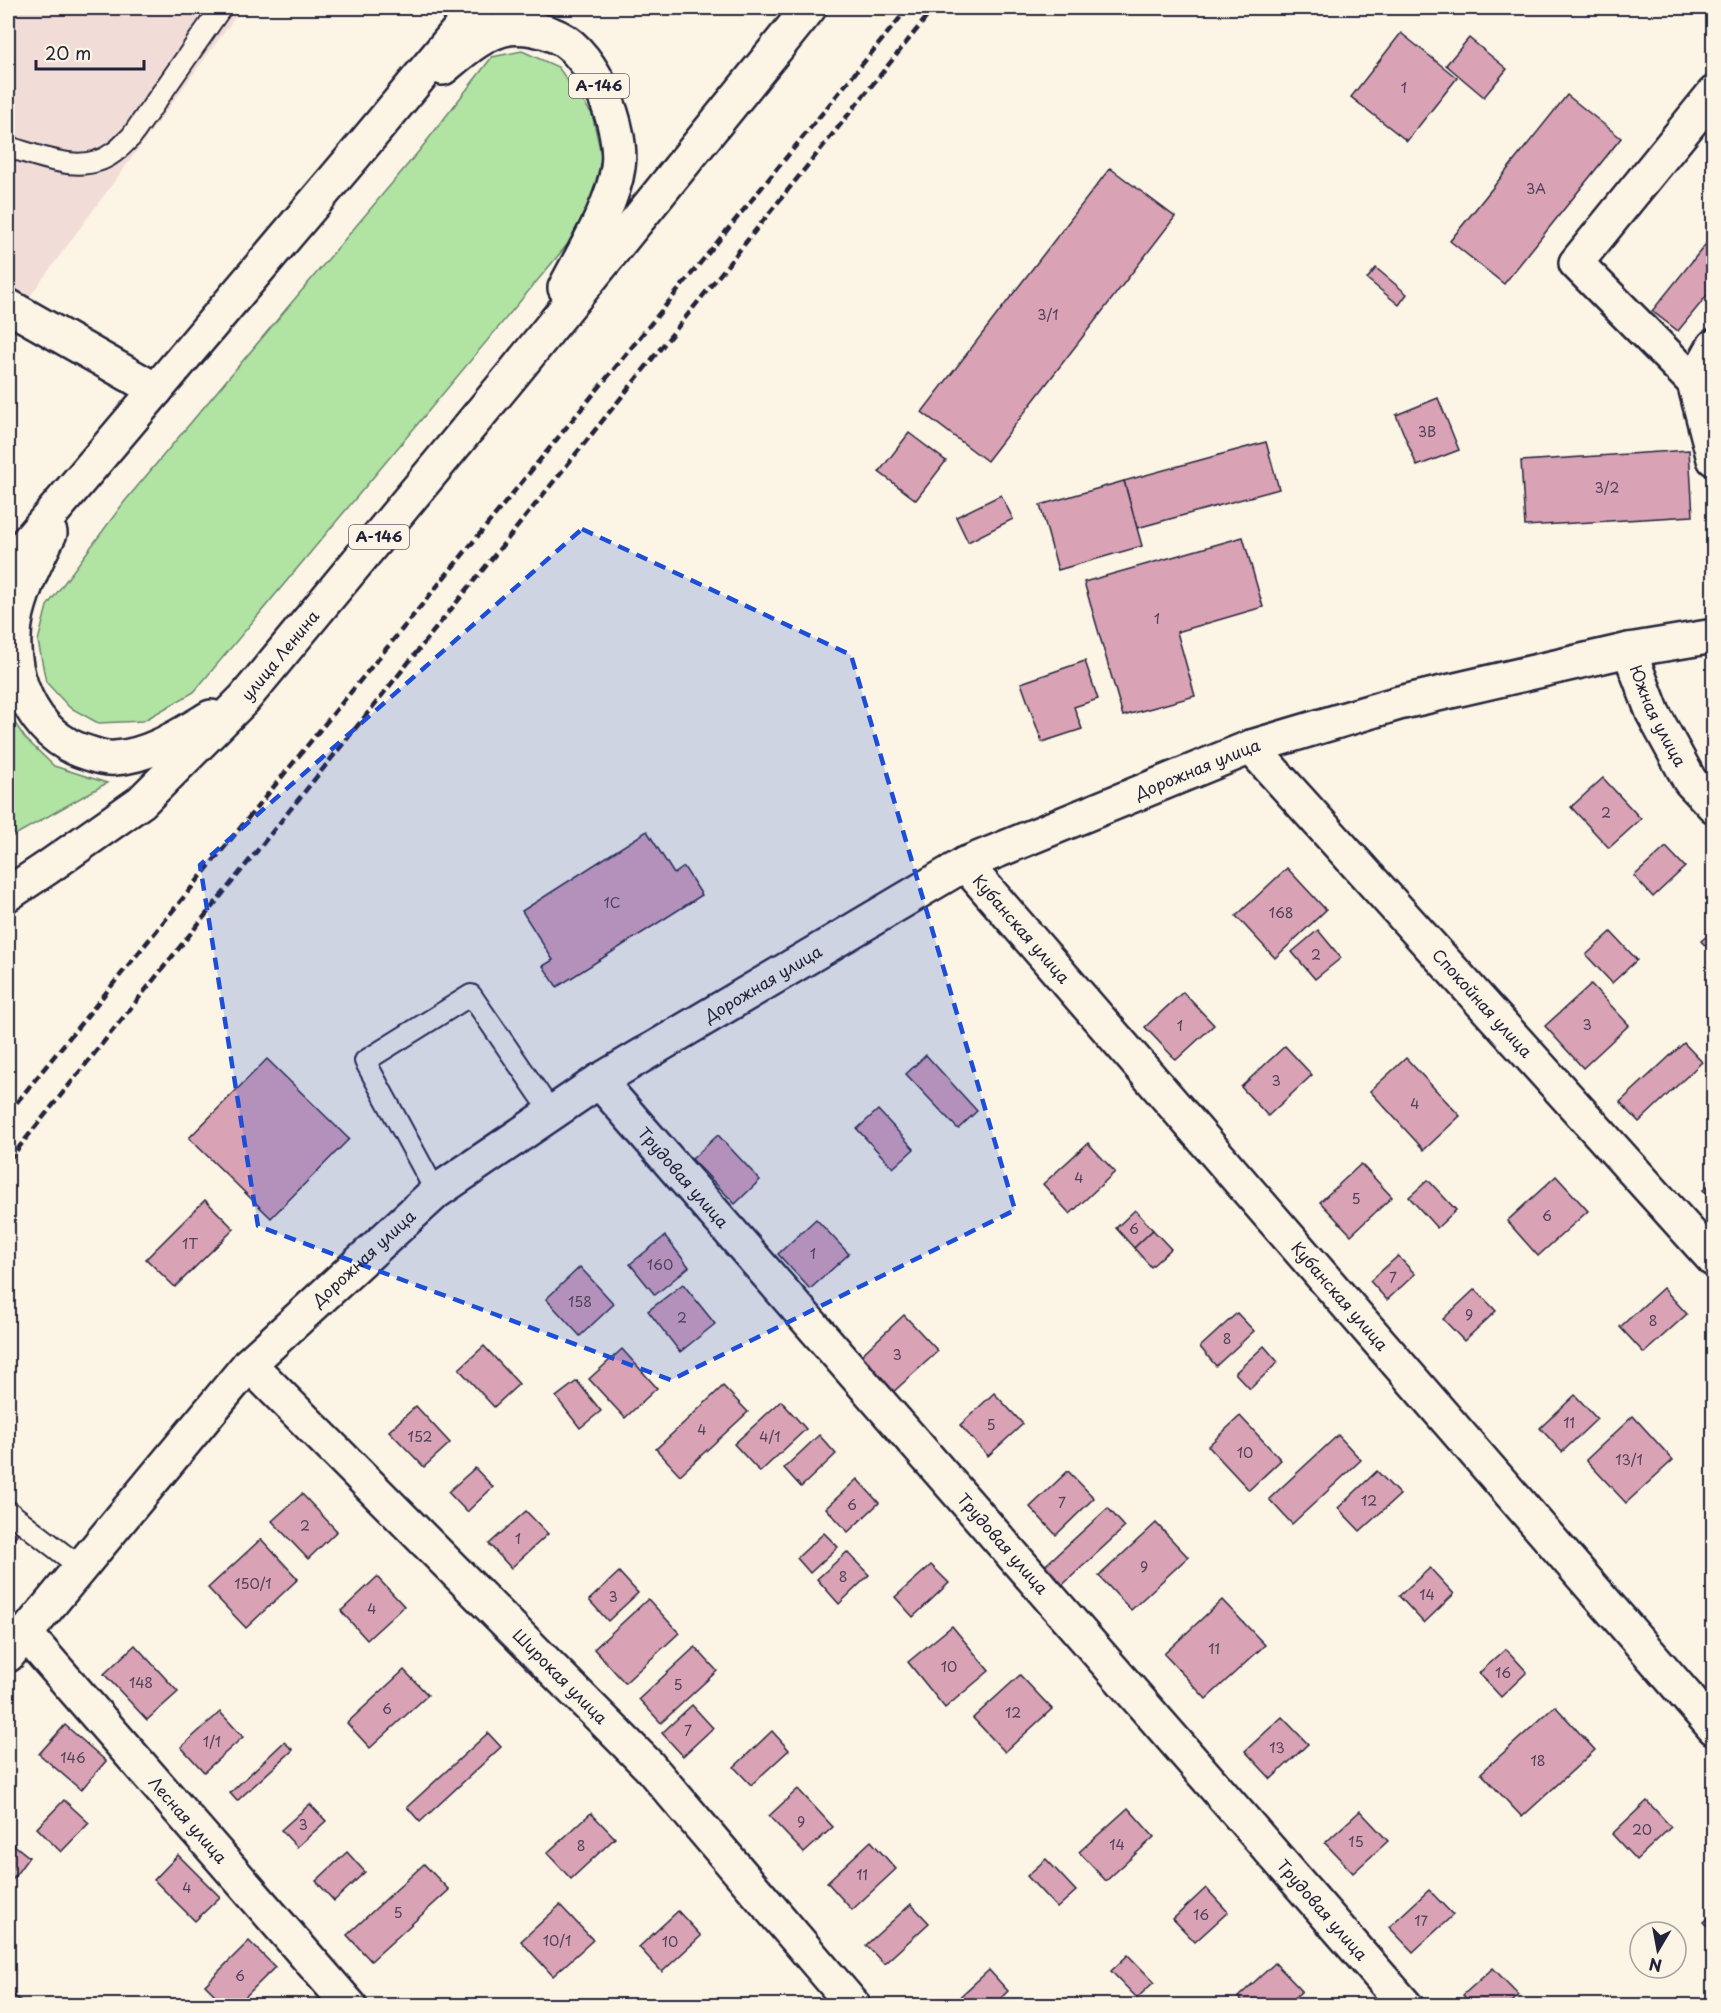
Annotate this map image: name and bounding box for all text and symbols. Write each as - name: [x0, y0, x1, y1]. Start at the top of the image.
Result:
- scale bar: [36, 33, 144, 71]
- text: 20 m: [45, 39, 91, 66]
- road number: А-146: [569, 74, 629, 98]
- house number: 1: [1401, 77, 1407, 98]
- house number: 3А: [1526, 178, 1546, 199]
- house number: 3/1: [1037, 304, 1059, 325]
- house number: 3В: [1418, 421, 1436, 442]
- house number: 3/2: [1595, 477, 1619, 498]
- road number: А-146: [349, 525, 409, 549]
- street label: улица Ленина: [235, 604, 324, 705]
- house number: 1: [1154, 608, 1160, 629]
- street label: Южная улица: [1625, 661, 1693, 771]
- street label: Дорожная улица: [1130, 732, 1263, 805]
- house number: 2: [1601, 802, 1611, 823]
- street label: Кубанская улица: [968, 869, 1076, 988]
- house number: 1С: [603, 892, 621, 913]
- house number: 168: [1269, 902, 1293, 923]
- street label: Дорожная улица: [698, 939, 826, 1028]
- street label: Спокойная улица: [1427, 943, 1539, 1062]
- house number: 2: [1311, 944, 1321, 965]
- house number: 3: [1582, 1014, 1592, 1035]
- house number: 1: [1177, 1015, 1183, 1036]
- house number: 3: [1271, 1070, 1281, 1091]
- house number: 4: [1410, 1093, 1420, 1114]
- street label: Трудовая улица: [633, 1121, 735, 1233]
- house number: 4: [1074, 1167, 1084, 1188]
- house number: 5: [1351, 1188, 1361, 1209]
- street label: Дорожная улица: [305, 1204, 420, 1312]
- house number: 6: [1542, 1205, 1552, 1226]
- house number: 6: [1129, 1218, 1139, 1239]
- house number: 1Т: [182, 1233, 198, 1254]
- street label: Кубанская улица: [1286, 1236, 1394, 1355]
- house number: 1: [810, 1243, 816, 1264]
- house number: 160: [647, 1254, 673, 1275]
- house number: 7: [1389, 1267, 1397, 1288]
- house number: 158: [568, 1291, 592, 1312]
- house number: 9: [1465, 1304, 1473, 1325]
- house number: 2: [677, 1307, 687, 1328]
- house number: 8: [1649, 1310, 1657, 1331]
- house number: 8: [1223, 1328, 1231, 1349]
- house number: 3: [892, 1344, 902, 1365]
- house number: 11: [1563, 1412, 1575, 1433]
- house number: 5: [986, 1414, 996, 1435]
- house number: 4: [697, 1419, 707, 1440]
- house number: 152: [408, 1426, 432, 1447]
- house number: 4/1: [759, 1426, 781, 1447]
- house number: 10: [1237, 1442, 1253, 1463]
- house number: 13/1: [1615, 1449, 1643, 1470]
- street label: Трудовая улица: [952, 1487, 1054, 1599]
- house number: 12: [1361, 1490, 1377, 1511]
- house number: 7: [1058, 1492, 1066, 1513]
- house number: 6: [847, 1494, 857, 1515]
- house number: 2: [300, 1515, 310, 1536]
- house number: 1: [515, 1528, 521, 1549]
- house number: 9: [1140, 1556, 1148, 1577]
- house number: 8: [839, 1566, 847, 1587]
- house number: 150/1: [234, 1573, 272, 1594]
- house number: 14: [1419, 1584, 1435, 1605]
- house number: 3: [608, 1586, 618, 1607]
- house number: 4: [367, 1598, 377, 1619]
- street label: Широкая улица: [508, 1623, 614, 1729]
- house number: 11: [1208, 1638, 1220, 1659]
- house number: 10: [941, 1656, 957, 1677]
- house number: 16: [1495, 1662, 1511, 1683]
- house number: 148: [129, 1672, 153, 1693]
- house number: 5: [673, 1674, 683, 1695]
- house number: 6: [382, 1698, 392, 1719]
- house number: 12: [1005, 1702, 1021, 1723]
- house number: 7: [684, 1720, 692, 1741]
- house number: 1/1: [203, 1731, 221, 1752]
- house number: 13: [1269, 1737, 1285, 1758]
- house number: 146: [60, 1747, 86, 1768]
- house number: 18: [1530, 1750, 1546, 1771]
- street label: Лесная улица: [144, 1770, 233, 1868]
- house number: 9: [797, 1811, 805, 1832]
- house number: 3: [298, 1814, 308, 1835]
- house number: 20: [1632, 1819, 1652, 1840]
- house number: 15: [1348, 1831, 1364, 1852]
- house number: 14: [1109, 1834, 1125, 1855]
- house number: 8: [577, 1835, 585, 1856]
- street label: Трудовая улица: [1272, 1853, 1374, 1965]
- house number: 11: [856, 1864, 868, 1885]
- house number: 4: [182, 1877, 192, 1898]
- house number: 5: [393, 1902, 403, 1923]
- house number: 16: [1193, 1904, 1209, 1925]
- house number: 17: [1414, 1910, 1428, 1931]
- north arrow: [1628, 1920, 1688, 1980]
- house number: 10/1: [543, 1930, 571, 1951]
- house number: 10: [662, 1931, 678, 1952]
- text: N: [1647, 1953, 1664, 1979]
- house number: 6: [235, 1965, 245, 1986]

